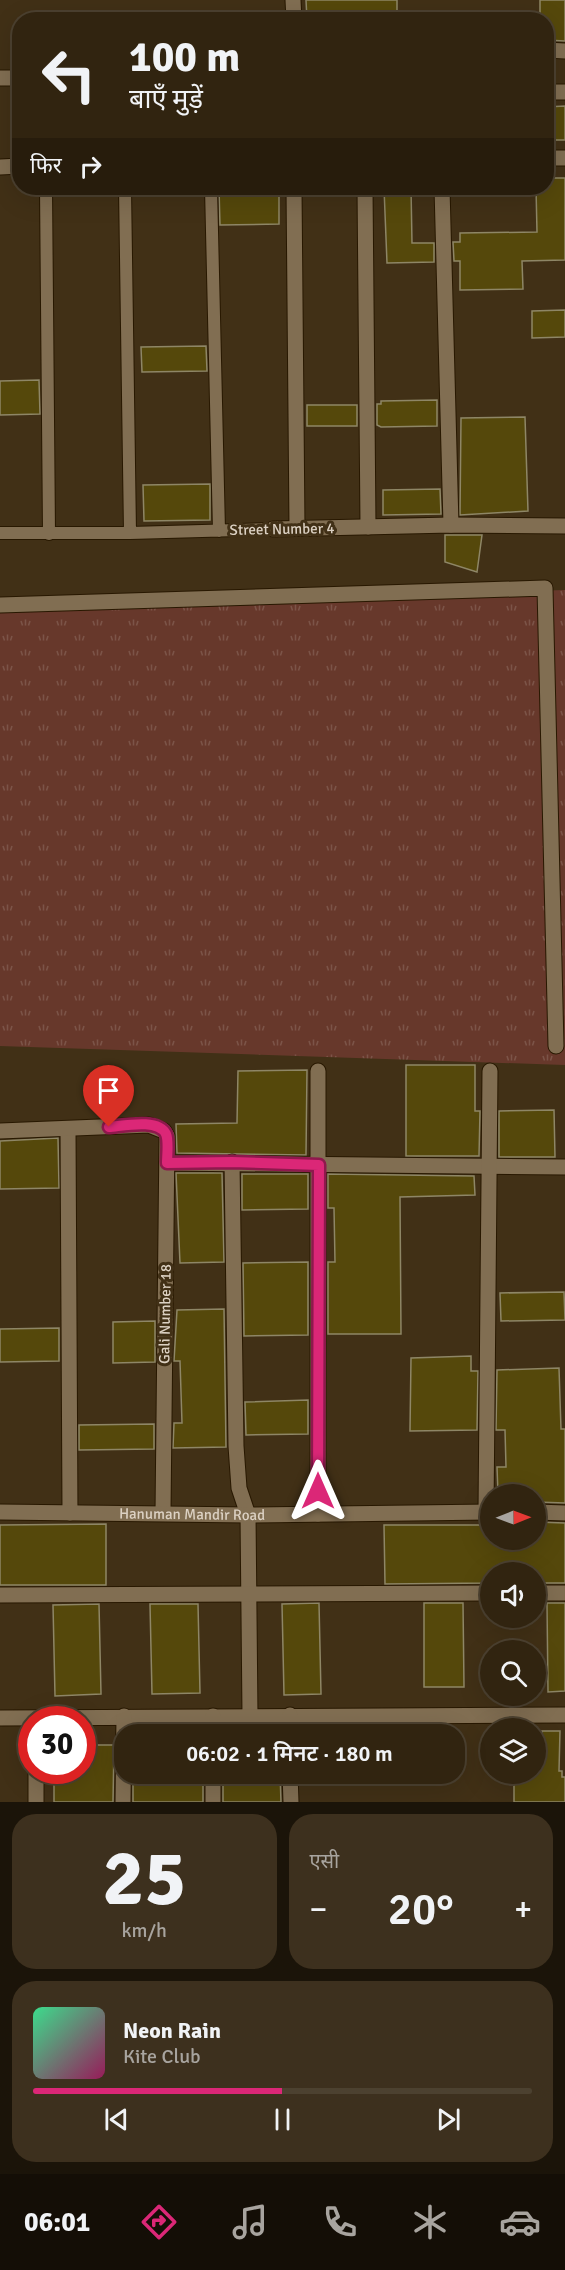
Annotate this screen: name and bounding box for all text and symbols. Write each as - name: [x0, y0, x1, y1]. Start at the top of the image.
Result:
- text: 100 m: [129, 32, 240, 83]
- icon: left: [30, 36, 108, 114]
- text: बाएँ मुड़ें: [129, 83, 203, 116]
- icon: right: [74, 150, 107, 183]
- text: फिर: [30, 152, 62, 179]
- street label: Street Number 4: [229, 519, 335, 539]
- pin: [83, 1065, 134, 1127]
- icon: arrive: [92, 1074, 125, 1107]
- street label: Gali Number 18: [155, 1264, 175, 1364]
- position arrow: [286, 1459, 350, 1523]
- north arrow: [480, 1484, 546, 1550]
- map controls: [480, 1484, 546, 1784]
- street label: Hanuman Mandir Road: [119, 1504, 265, 1524]
- button: sound: [480, 1562, 546, 1628]
- button: search: [480, 1640, 546, 1706]
- speed limit sign: 30: [18, 1706, 96, 1784]
- button: layers: [480, 1718, 546, 1784]
- text: 06:02 · 1 मिनट · 180 m: [186, 1740, 393, 1767]
- text: 25: [102, 1831, 186, 1927]
- text: एसी: [310, 1849, 339, 1874]
- text: 20°: [388, 1882, 454, 1937]
- text: −: [310, 1889, 327, 1930]
- text: +: [514, 1889, 532, 1930]
- text: km/h: [122, 1918, 167, 1943]
- text: Neon Rain: [123, 2017, 221, 2044]
- text: Kite Club: [123, 2044, 201, 2069]
- icon: previous: [100, 2103, 133, 2136]
- icon: pause: [266, 2103, 299, 2136]
- icon: next: [432, 2103, 465, 2136]
- icon: directions: [138, 2201, 180, 2243]
- icon: music: [229, 2201, 271, 2243]
- icon: phone: [319, 2201, 361, 2243]
- icon: climate: [409, 2201, 451, 2243]
- icon: car: [499, 2201, 541, 2243]
- text: 06:01: [24, 2206, 90, 2239]

